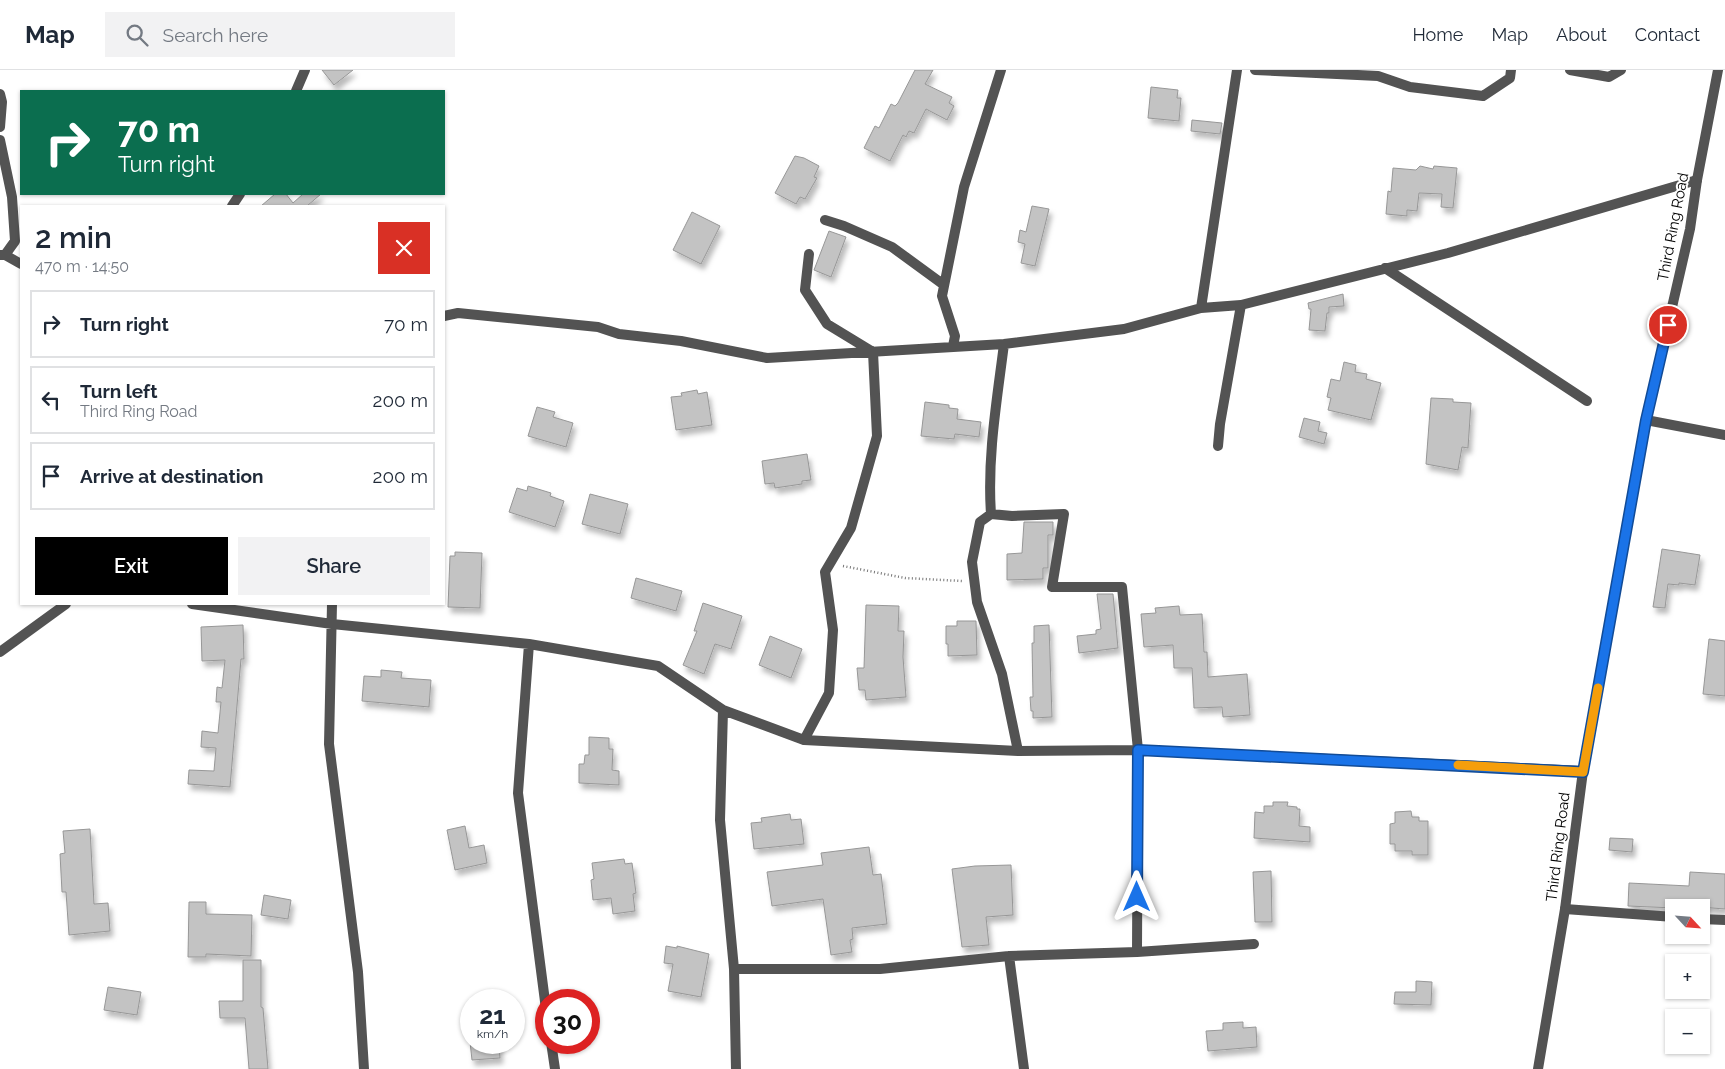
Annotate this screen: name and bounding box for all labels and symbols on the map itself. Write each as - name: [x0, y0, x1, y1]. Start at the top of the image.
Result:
- street label: Third Ring Road: [1654, 171, 1692, 283]
- pin: [1647, 304, 1689, 346]
- street label: Third Ring Road: [1542, 791, 1574, 903]
- position arrow: [1110, 870, 1162, 922]
- north arrow: [1665, 899, 1710, 944]
- speed limit sign: 30: [535, 989, 600, 1054]

